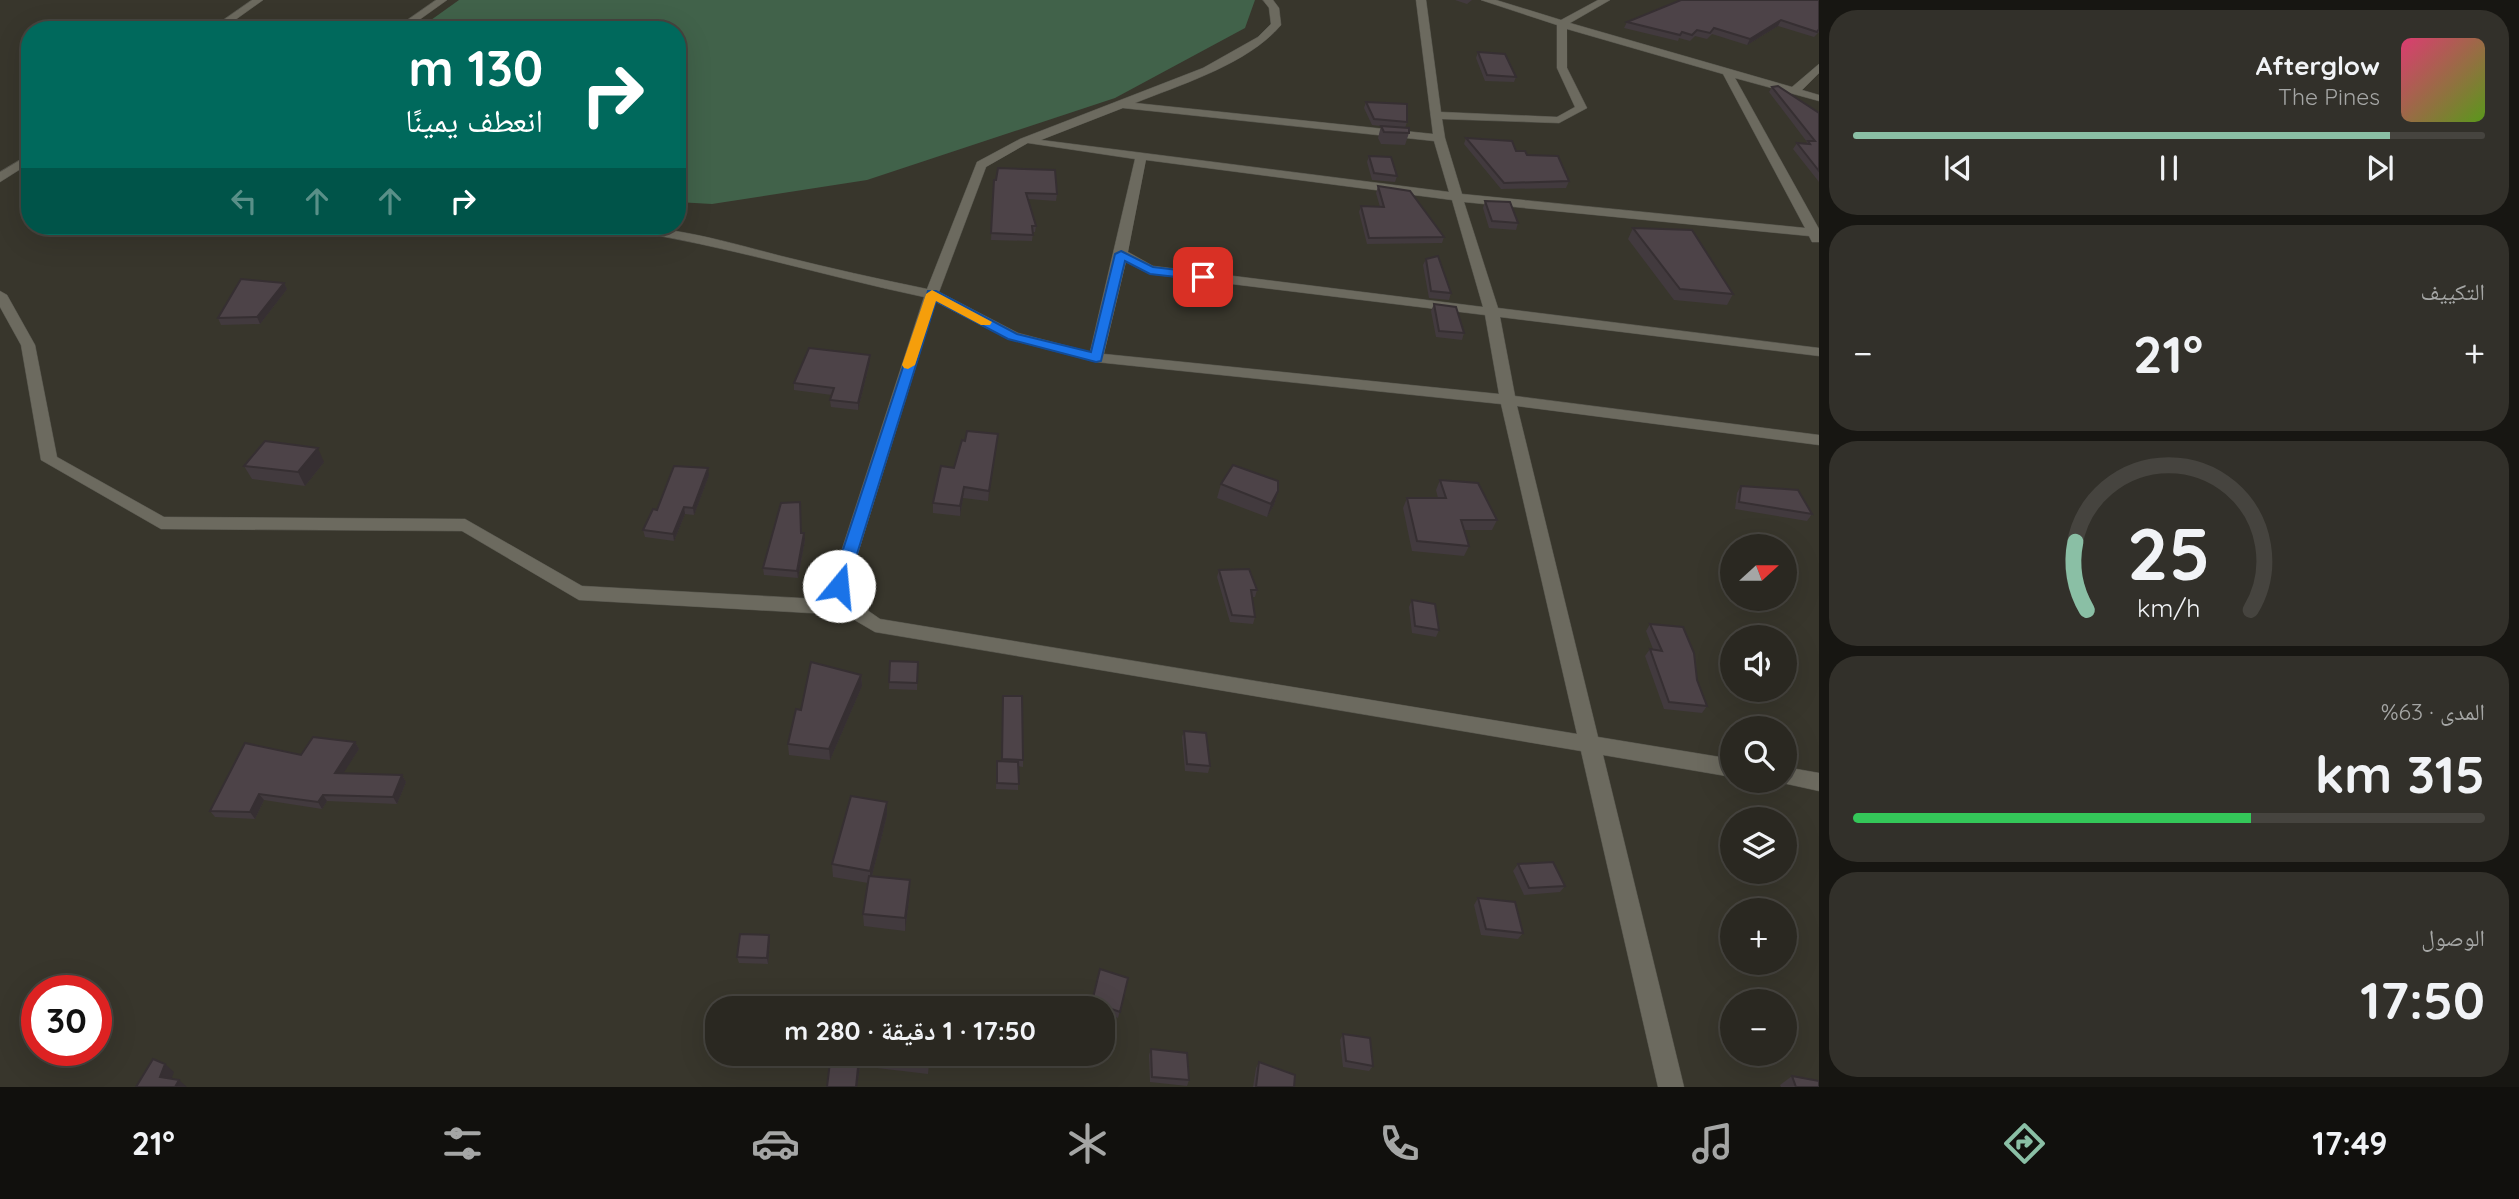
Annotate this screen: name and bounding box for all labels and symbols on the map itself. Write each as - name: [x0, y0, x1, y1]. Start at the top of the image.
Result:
- pin: [1173, 247, 1233, 307]
- north arrow: [1720, 534, 1797, 611]
- position arrow: [802, 549, 876, 623]
- speed limit sign: 30: [21, 975, 112, 1066]

